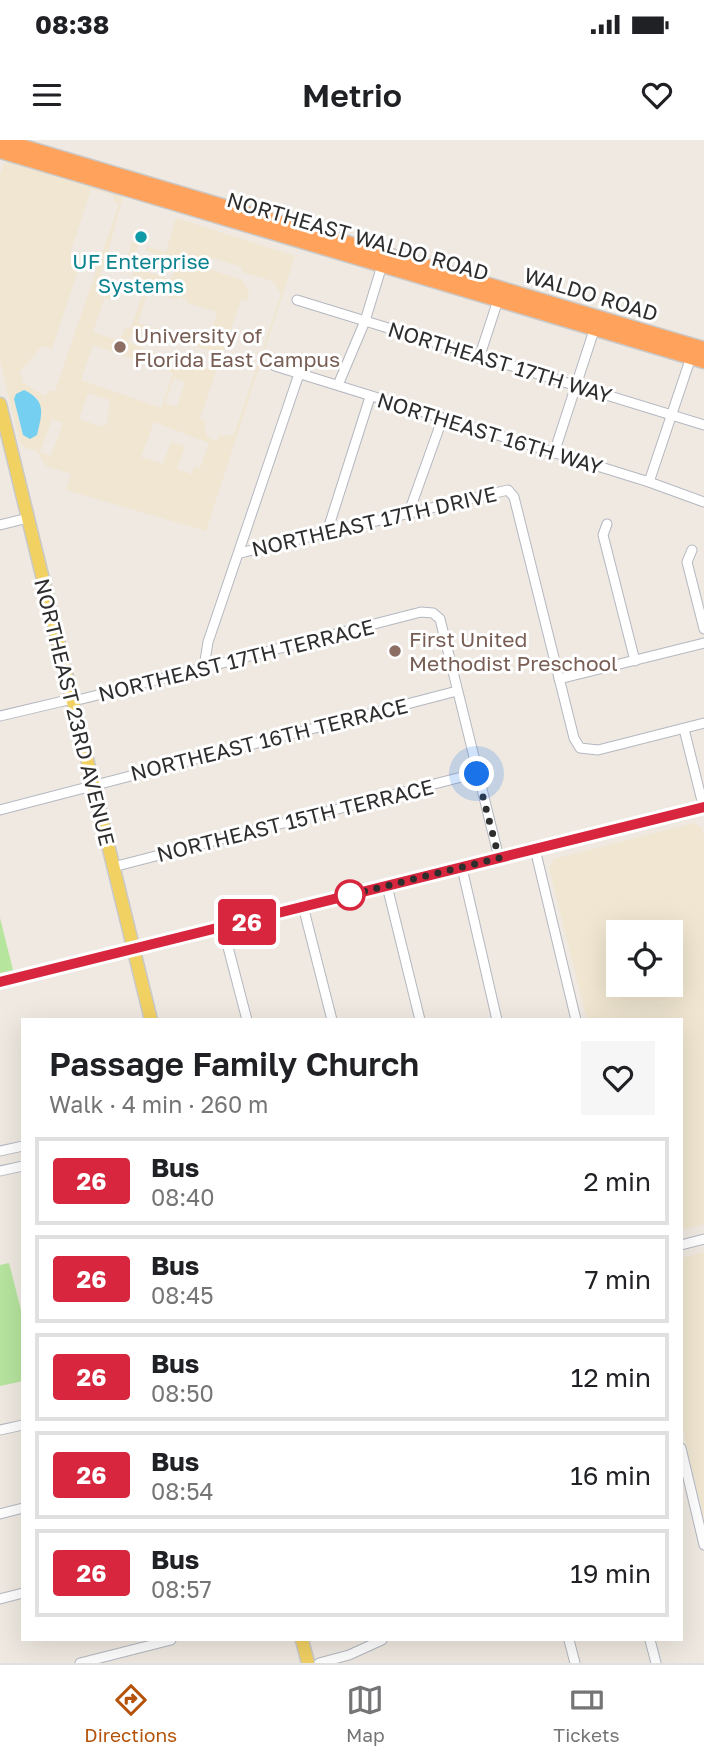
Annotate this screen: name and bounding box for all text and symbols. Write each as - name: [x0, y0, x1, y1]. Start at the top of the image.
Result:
- text: 08:38: [35, 9, 109, 40]
- icon: menu: [28, 76, 66, 114]
- text: Metrio: [302, 76, 402, 114]
- icon: heart: [638, 76, 676, 114]
- street label: NORTHEAST WALDO ROAD: [224, 186, 492, 286]
- marker: UF Enterprise Systems: [133, 229, 149, 245]
- place label: UF Enterprise Systems: [72, 248, 210, 298]
- street label: WALDO ROAD: [521, 261, 661, 327]
- street label: NORTHEAST 17TH WAY: [385, 316, 616, 409]
- place label: University of Florida East Campus: [134, 322, 340, 372]
- marker: University of Florida East Campus: [112, 339, 128, 355]
- street label: NORTHEAST 16TH WAY: [374, 386, 606, 480]
- street label: NORTHEAST 17TH DRIVE: [249, 480, 499, 562]
- street label: NORTHEAST 23RD AVENUE: [29, 576, 121, 848]
- street label: NORTHEAST 17TH TERRACE: [95, 613, 377, 707]
- place label: First United Methodist Preschool: [409, 626, 618, 676]
- marker: First United Methodist Preschool: [387, 643, 403, 659]
- street label: NORTHEAST 16TH TERRACE: [128, 692, 410, 786]
- your location: [459, 756, 494, 791]
- street label: NORTHEAST 15TH TERRACE: [154, 773, 436, 867]
- unlabelled marker: [335, 880, 365, 910]
- line badge: 26: [216, 899, 278, 945]
- text: 26: [232, 907, 262, 936]
- map controls: [606, 920, 683, 997]
- button: locate: [606, 920, 683, 997]
- button: heart: [581, 1041, 655, 1115]
- text: Passage Family Church: [49, 1044, 419, 1083]
- text: Walk · 4 min · 260 m: [49, 1090, 268, 1118]
- text: Bus: [151, 1152, 199, 1183]
- text: 26: [77, 1166, 106, 1195]
- text: 2 min: [583, 1166, 651, 1197]
- text: 08:40: [151, 1183, 214, 1211]
- text: Bus: [151, 1250, 199, 1281]
- text: 26: [77, 1264, 106, 1293]
- text: 7 min: [585, 1264, 651, 1295]
- text: 08:45: [151, 1281, 214, 1309]
- text: Bus: [151, 1348, 199, 1379]
- text: 26: [77, 1362, 106, 1391]
- text: 12 min: [571, 1362, 651, 1393]
- text: 08:50: [151, 1379, 214, 1407]
- text: Bus: [151, 1446, 199, 1477]
- text: 26: [77, 1460, 106, 1489]
- text: 16 min: [570, 1460, 651, 1491]
- text: 08:54: [151, 1477, 214, 1505]
- text: Bus: [151, 1544, 199, 1575]
- text: 26: [77, 1558, 106, 1587]
- text: 19 min: [570, 1558, 651, 1589]
- text: 08:57: [151, 1575, 212, 1603]
- tab: Directions: [84, 1681, 177, 1746]
- tab: Map: [346, 1681, 385, 1746]
- tab: Tickets: [553, 1681, 620, 1746]

